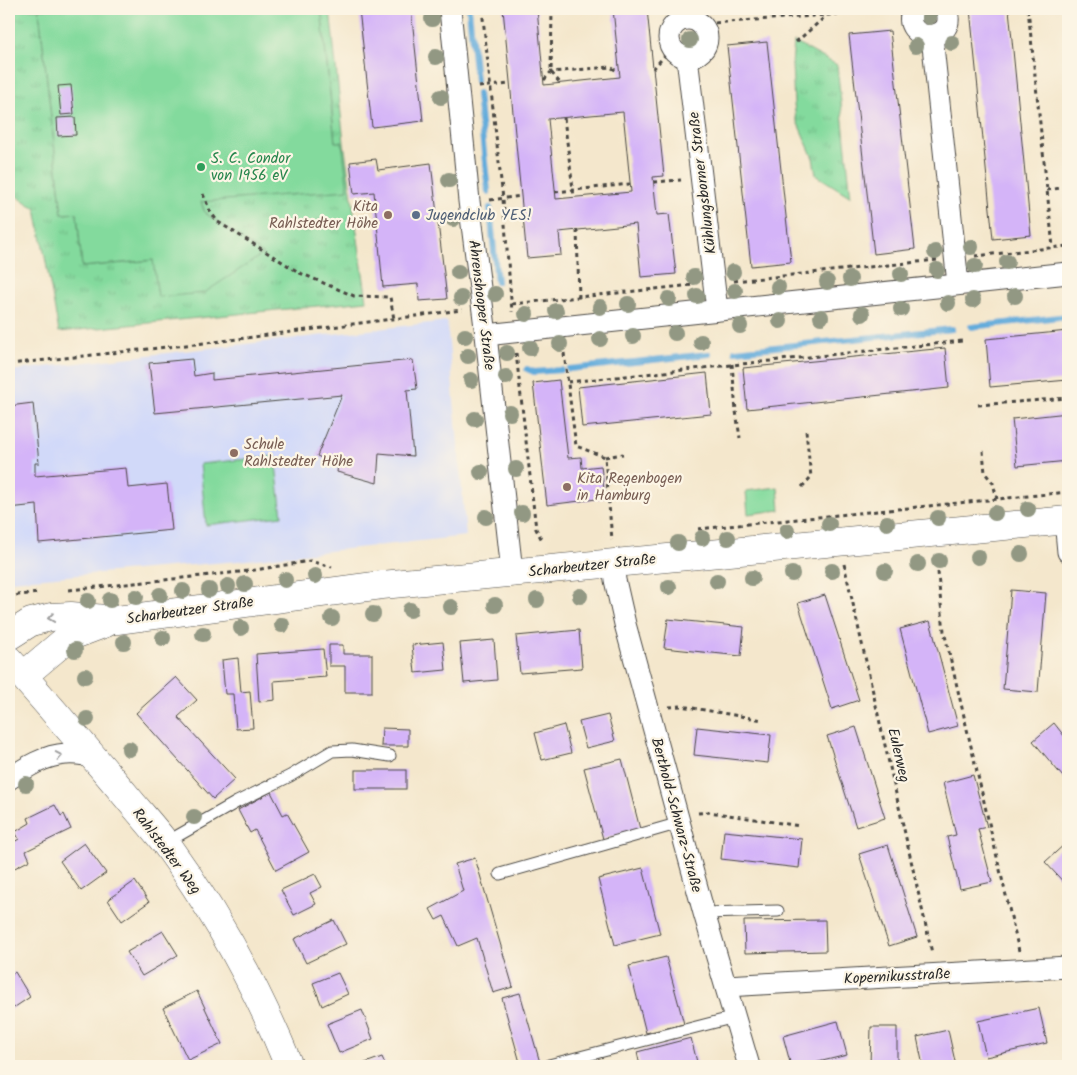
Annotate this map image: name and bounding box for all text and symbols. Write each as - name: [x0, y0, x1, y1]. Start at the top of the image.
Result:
- street label: Kühlungsborner Straße: [682, 110, 724, 255]
- place label: S. C. Condor von 1956 eV: [211, 147, 291, 188]
- marker: S. C. Condor von 1956 eV: [195, 161, 207, 173]
- place label: Kita Rahlstedter Höhe: [269, 195, 378, 236]
- place label: Jugendclub YES!: [426, 204, 532, 228]
- marker: Kita Rahlstedter Höhe: [382, 209, 394, 221]
- marker: Jugendclub YES!: [410, 209, 422, 221]
- street label: Ahrenshooper Straße: [461, 239, 501, 372]
- place label: Schule Rahlstedter Höhe: [244, 433, 353, 474]
- marker: Schule Rahlstedter Höhe: [228, 447, 240, 459]
- place label: Kita Regenbogen in Hamburg: [577, 467, 682, 508]
- marker: Kita Regenbogen in Hamburg: [561, 481, 573, 493]
- street label: Scharbeutzer Straße: [527, 547, 657, 585]
- street label: Scharbeutzer Straße: [125, 590, 255, 632]
- one-way arrow: [46, 612, 54, 623]
- street label: Eulerweg: [880, 726, 916, 785]
- street label: Berthold-Schwarz-Straße: [644, 735, 708, 896]
- one-way arrow: [54, 751, 63, 761]
- street label: Rahlstedter Weg: [126, 803, 207, 900]
- street label: Kopernikusstraße: [843, 962, 951, 992]

